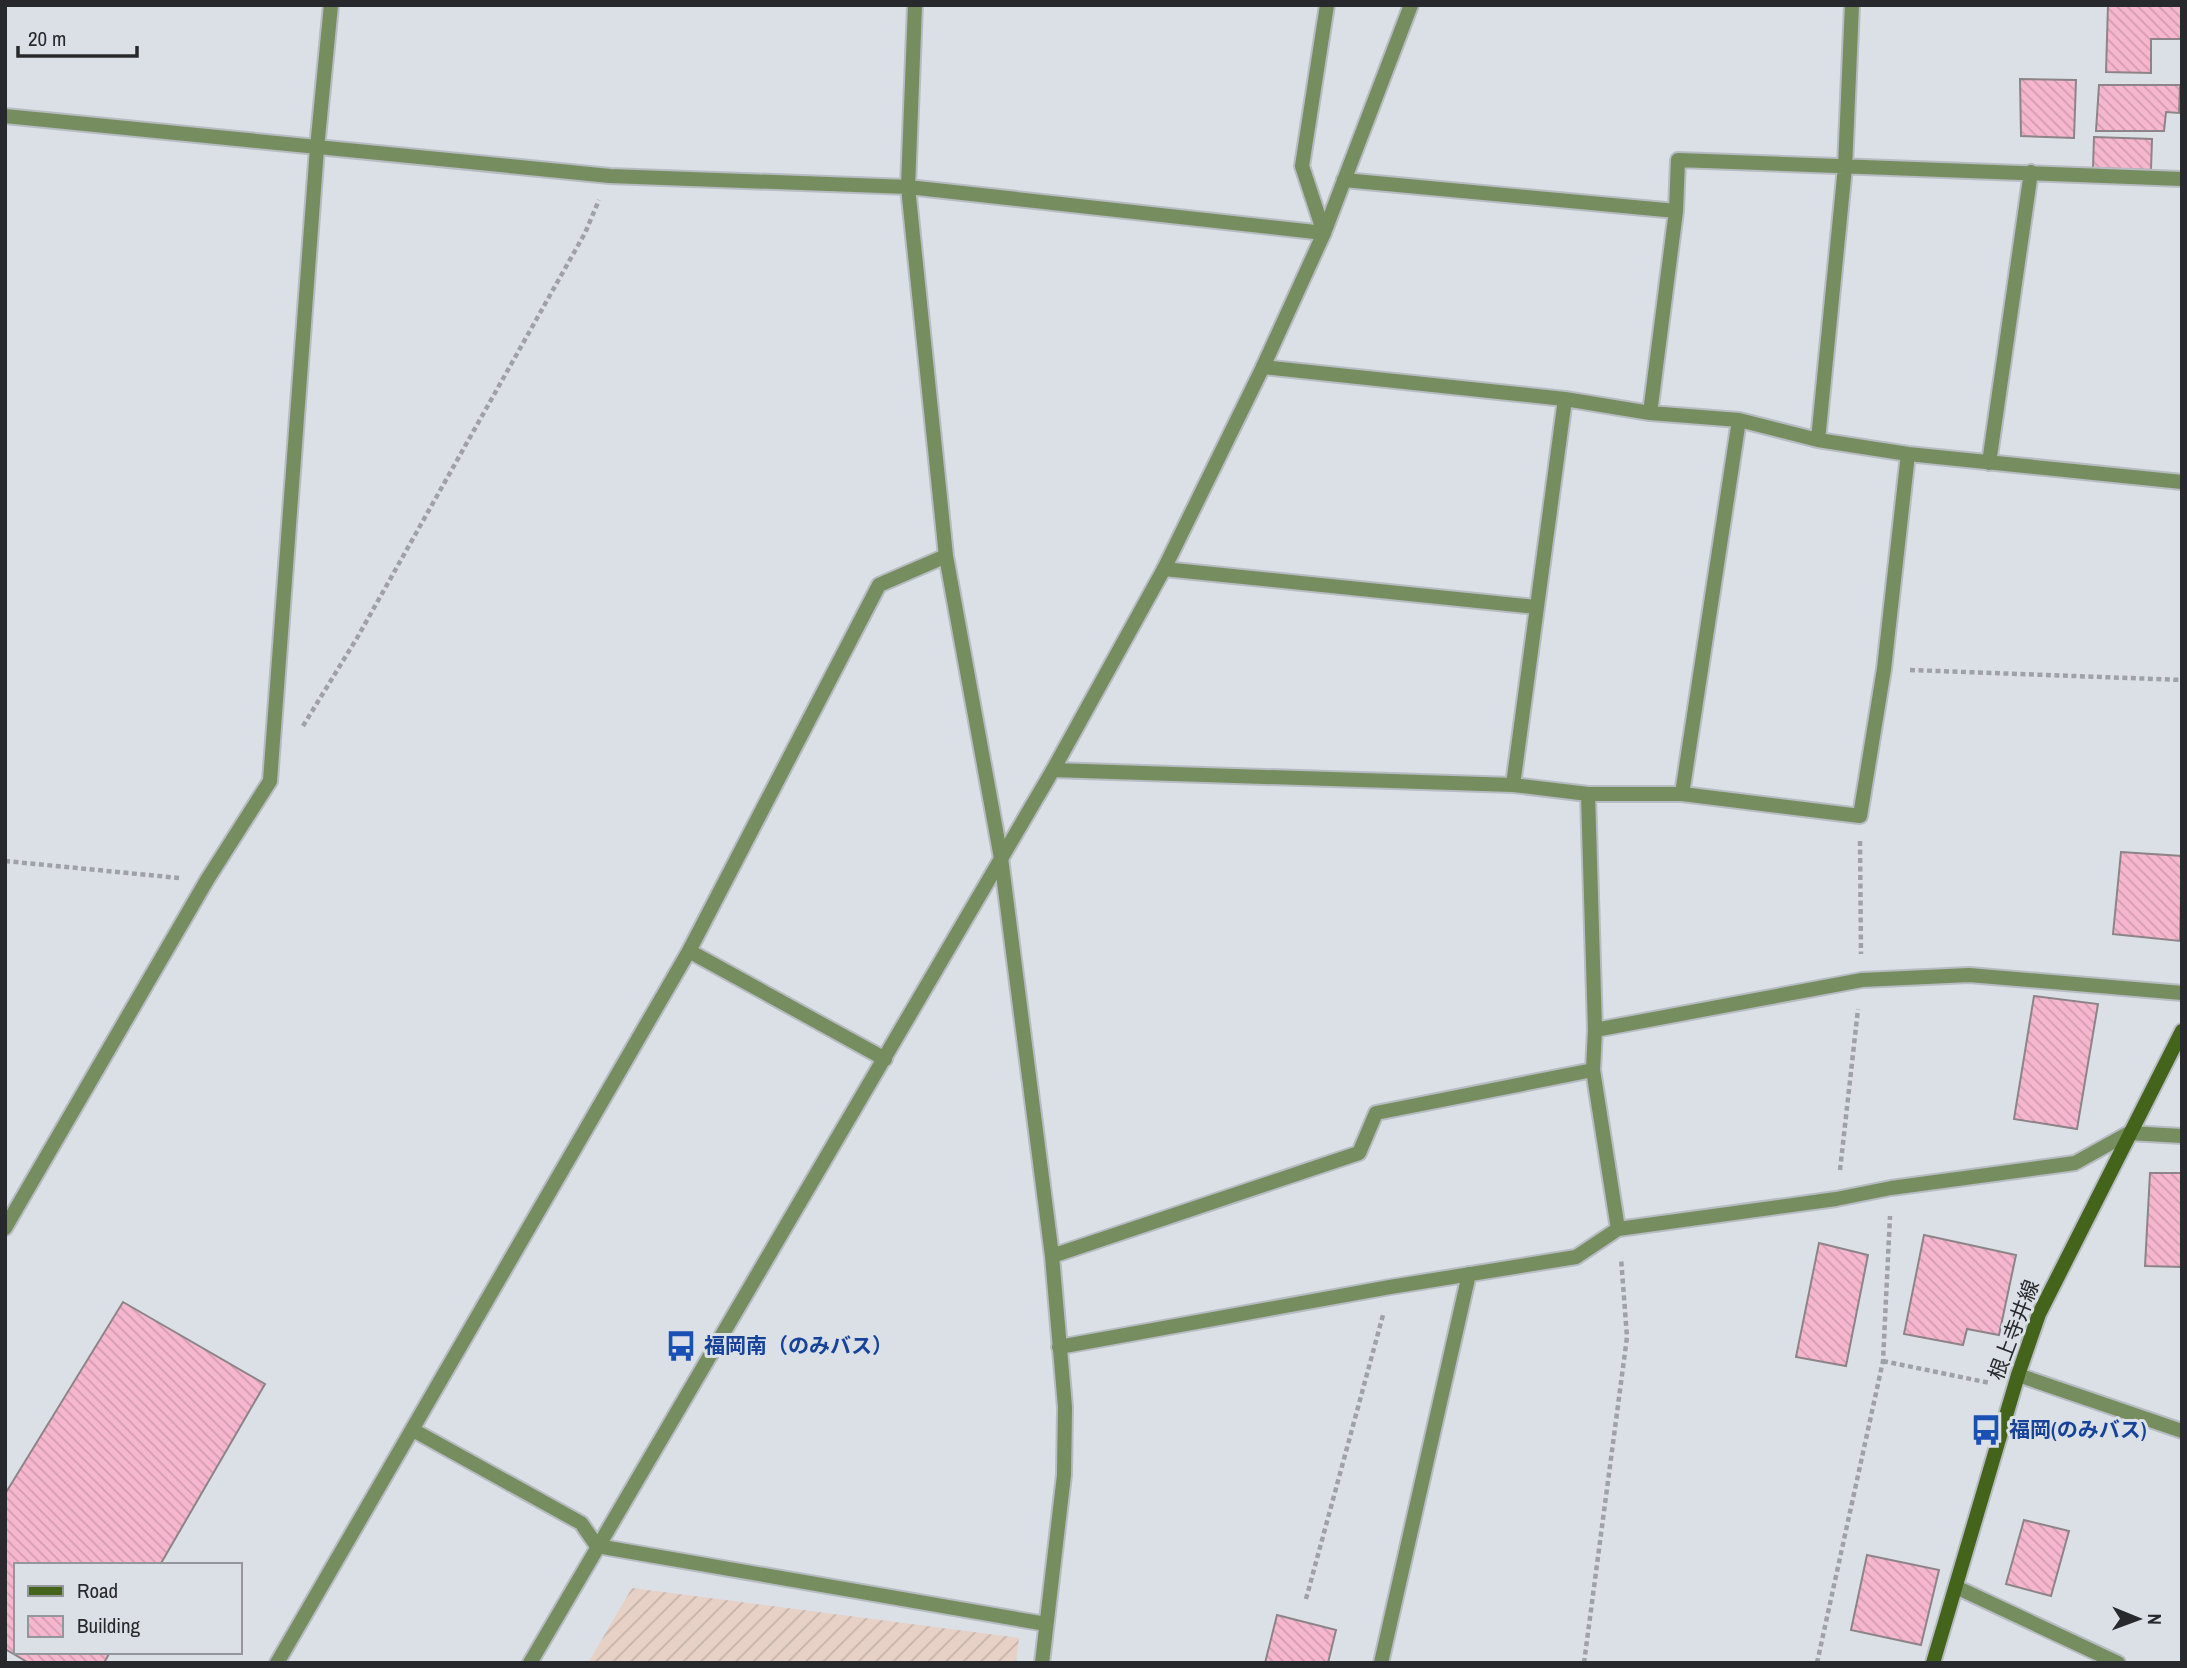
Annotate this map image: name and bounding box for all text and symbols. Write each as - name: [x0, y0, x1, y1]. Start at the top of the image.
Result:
- scale bar: [18, 14, 136, 58]
- text: 20 m: [28, 24, 66, 53]
- street label: 根上寺井線: [1981, 1276, 2046, 1384]
- bus stop icon: 福岡南（のみバス）: [664, 1329, 698, 1363]
- place label: 福岡南（のみバス）: [704, 1331, 893, 1360]
- bus stop icon: 福岡(のみバス): [1969, 1413, 2003, 1447]
- place label: 福岡(のみバス): [2009, 1415, 2147, 1444]
- legend: [14, 1563, 242, 1654]
- text: Road: [77, 1576, 118, 1605]
- north arrow: [2103, 1584, 2173, 1654]
- text: Building: [77, 1611, 141, 1640]
- text: N: [2142, 1613, 2168, 1625]

